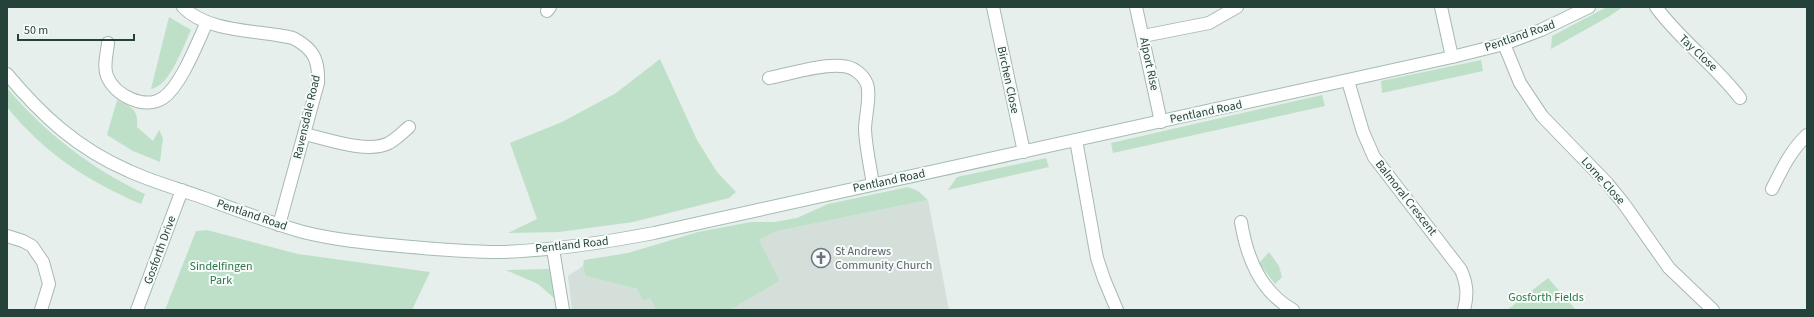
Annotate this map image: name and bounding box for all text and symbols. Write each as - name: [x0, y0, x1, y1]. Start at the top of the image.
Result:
- scale bar: [18, 16, 134, 42]
- street label: Pentland Road: [1482, 16, 1558, 56]
- text: 50 m: [24, 22, 48, 39]
- street label: Tay Close: [1675, 31, 1721, 75]
- street label: Alport Rise: [1135, 36, 1163, 92]
- street label: Birchen Close: [993, 45, 1023, 115]
- street label: Ravensdale Road: [289, 73, 325, 161]
- street label: Pentland Road: [1168, 96, 1244, 128]
- street label: Lorne Close: [1577, 154, 1629, 209]
- street label: Balmoral Crescent: [1371, 157, 1441, 239]
- street label: Pentland Road: [851, 165, 927, 197]
- street label: Pentland Road: [214, 195, 290, 235]
- street label: Gosforth Drive: [140, 213, 180, 287]
- street label: Pentland Road: [535, 233, 609, 257]
- place label: St Andrews Community Church: [835, 243, 932, 274]
- church icon: St Andrews Community Church: [810, 247, 832, 269]
- park label: Sindelfingen Park: [189, 258, 253, 289]
- park label: Gosforth Fields: [1508, 289, 1584, 306]

